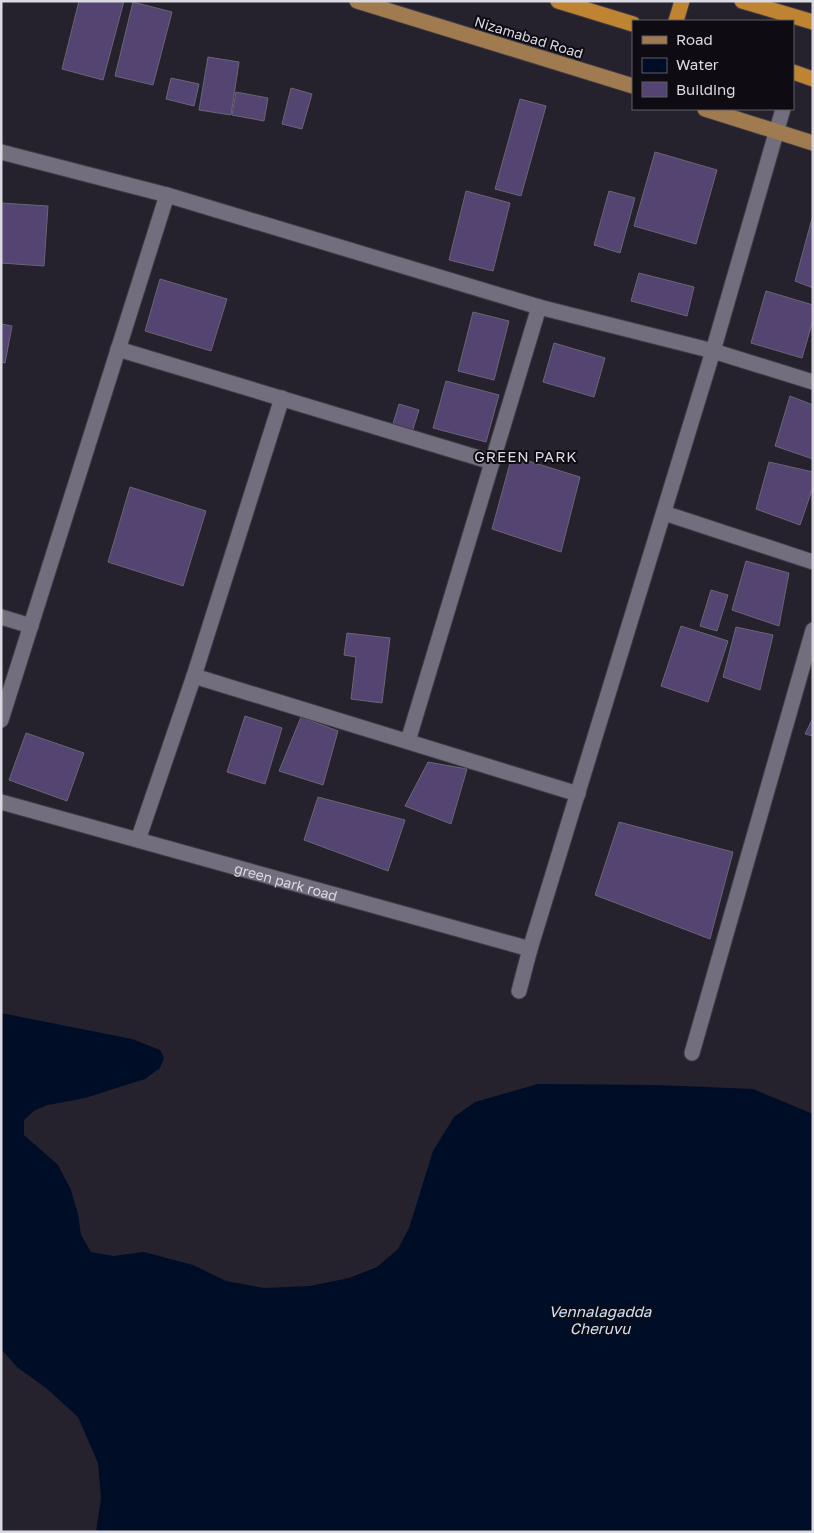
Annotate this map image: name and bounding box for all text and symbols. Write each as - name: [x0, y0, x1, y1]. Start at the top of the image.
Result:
- street label: Nizamabad Road: [473, 12, 585, 62]
- legend: [632, 20, 794, 110]
- text: Road: [676, 30, 713, 48]
- text: Water: [676, 55, 719, 73]
- text: Building: [676, 80, 736, 98]
- district label: GREEN PARK: [474, 447, 578, 465]
- street label: green park road: [233, 859, 340, 904]
- water label: Vennalagadda Cheruvu: [549, 1302, 652, 1337]

